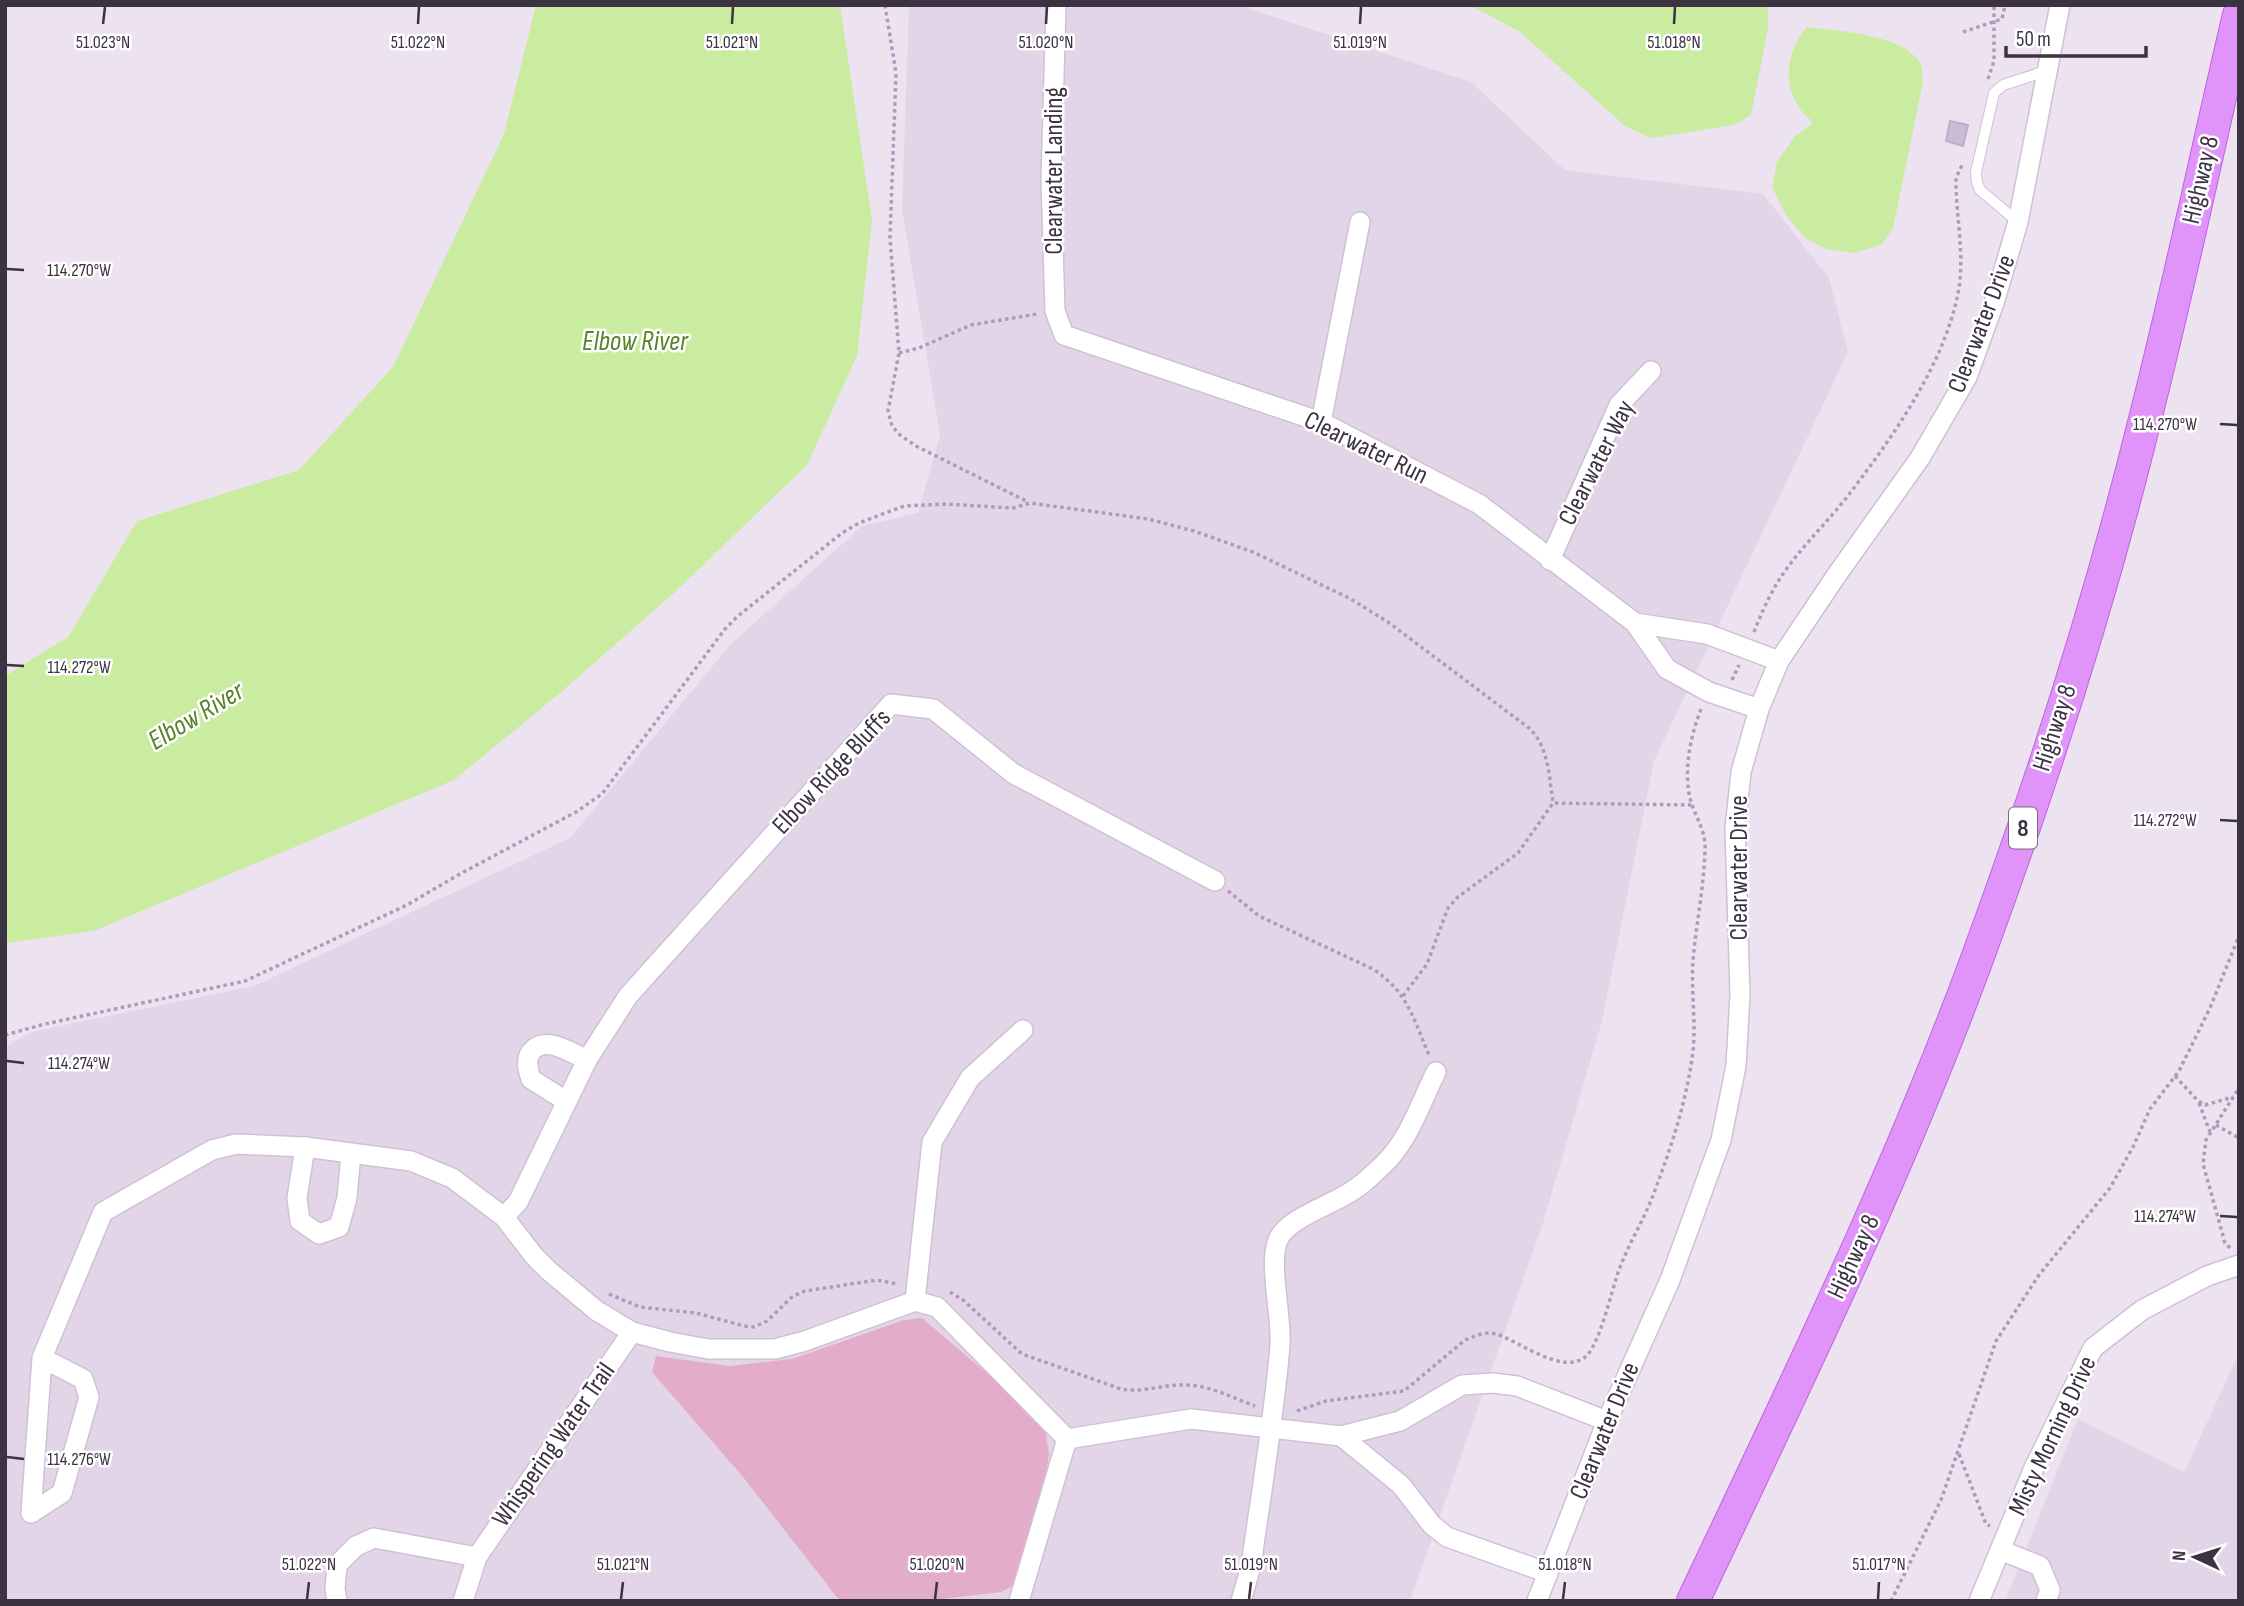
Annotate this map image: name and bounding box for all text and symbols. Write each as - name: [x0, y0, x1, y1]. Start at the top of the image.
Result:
- scale bar: [2006, 14, 2146, 58]
- text: 50 m: [2016, 27, 2051, 52]
- text: 51.023°N: [76, 32, 130, 53]
- text: 51.022°N: [391, 32, 445, 53]
- text: 51.021°N: [706, 32, 758, 53]
- text: 51.020°N: [1019, 32, 1073, 53]
- text: 51.019°N: [1333, 32, 1387, 53]
- text: 51.018°N: [1647, 32, 1701, 53]
- street label: Clearwater Landing: [1039, 87, 1070, 255]
- street label: Highway 8: [2176, 133, 2226, 227]
- street label: Clearwater Drive: [1942, 251, 2022, 397]
- text: 114.270°W: [47, 260, 111, 281]
- water label: Elbow River: [582, 325, 689, 358]
- street label: Clearwater Way: [1552, 395, 1642, 531]
- street label: Clearwater Run: [1299, 405, 1433, 491]
- text: 114.270°W: [2133, 414, 2197, 435]
- text: 114.272°W: [47, 657, 111, 678]
- water label: Elbow River: [142, 674, 251, 757]
- street label: Highway 8: [2026, 681, 2084, 775]
- street label: Elbow Ridge Bluffs: [766, 703, 898, 841]
- street label: Clearwater Drive: [1724, 795, 1755, 941]
- road number: 8: [2009, 808, 2037, 848]
- text: 114.272°W: [2133, 810, 2197, 831]
- text: 114.274°W: [48, 1053, 110, 1074]
- text: 114.274°W: [2134, 1206, 2196, 1227]
- street label: Highway 8: [1821, 1210, 1887, 1304]
- street label: Misty Morning Drive: [2003, 1351, 2103, 1521]
- street label: Whispering Water Trail: [486, 1357, 622, 1533]
- street label: Clearwater Drive: [1563, 1358, 1647, 1504]
- text: 114.276°W: [47, 1449, 111, 1470]
- north arrow: [2160, 1522, 2230, 1592]
- text: N: [2168, 1550, 2191, 1562]
- text: 51.022°N: [282, 1554, 336, 1575]
- text: 51.021°N: [597, 1554, 649, 1575]
- text: 51.020°N: [910, 1554, 964, 1575]
- text: 51.019°N: [1224, 1554, 1278, 1575]
- text: 51.018°N: [1538, 1554, 1592, 1575]
- text: 51.017°N: [1852, 1554, 1906, 1575]

